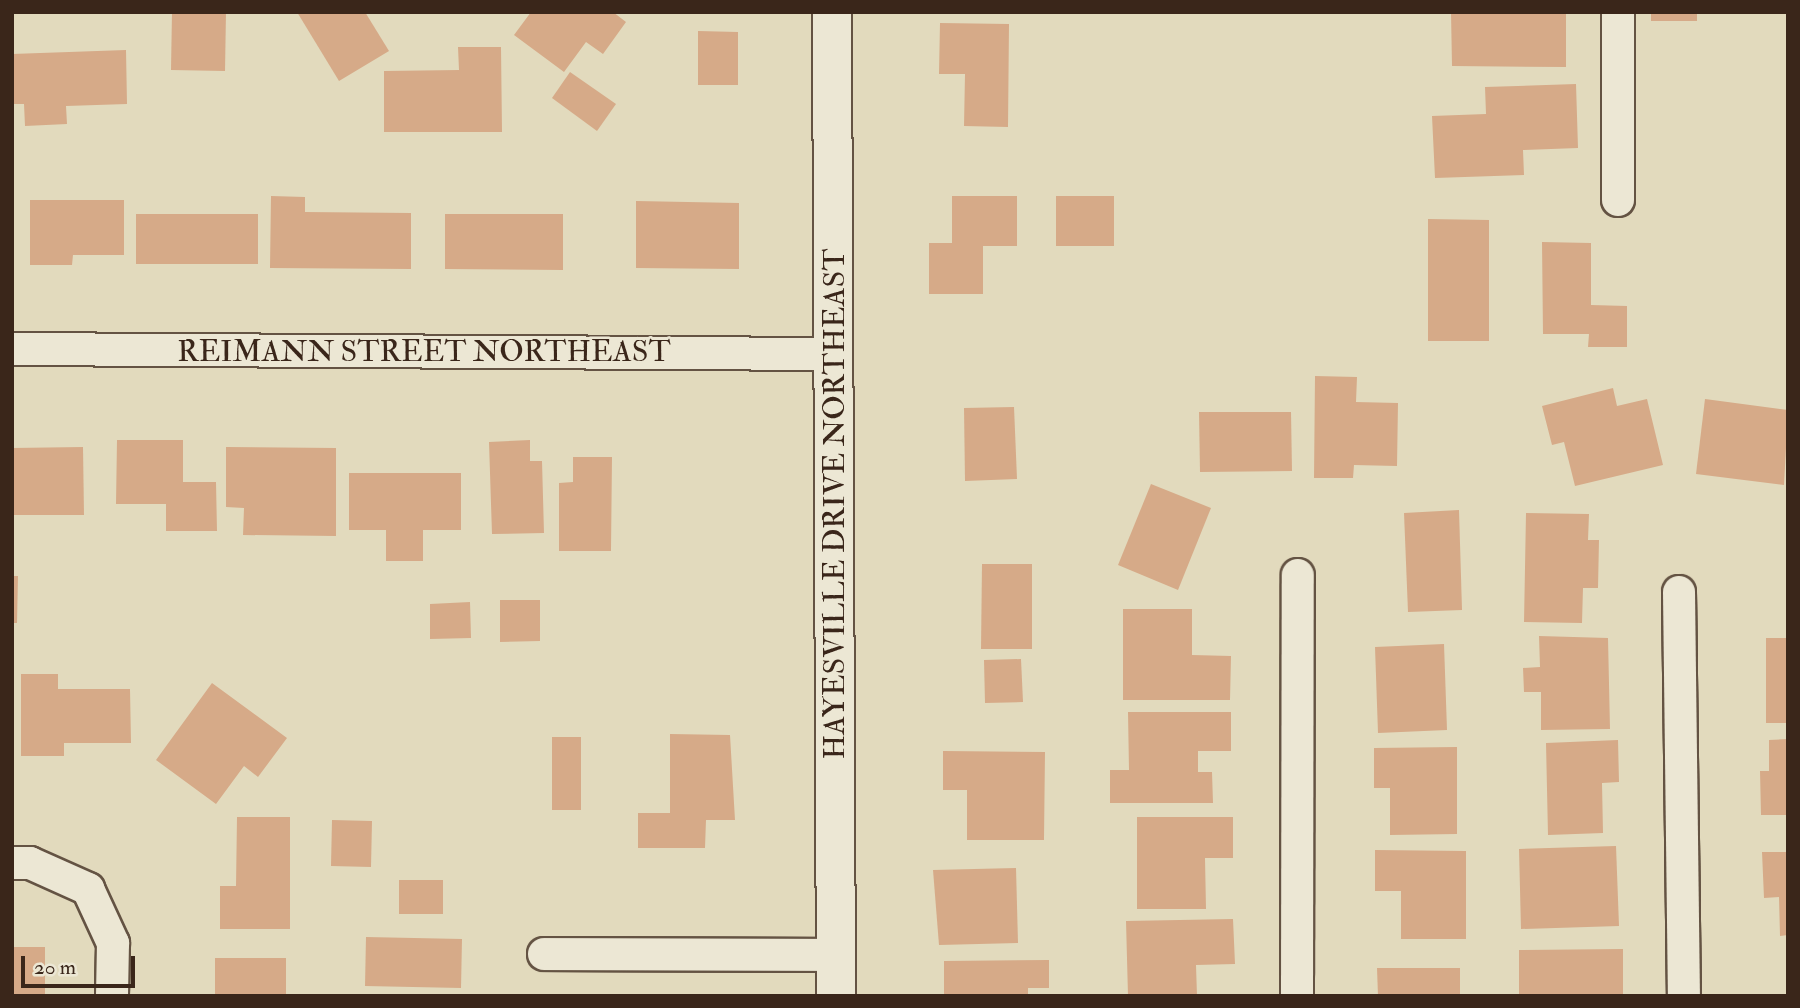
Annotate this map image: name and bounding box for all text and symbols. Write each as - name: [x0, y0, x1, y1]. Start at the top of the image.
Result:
- street label: HAYESVILLE DRIVE NORTHEAST: [817, 248, 853, 760]
- street label: REIMANN STREET NORTHEAST: [177, 334, 671, 370]
- scale bar: [24, 942, 138, 986]
- text: 20 m: [34, 954, 76, 981]

